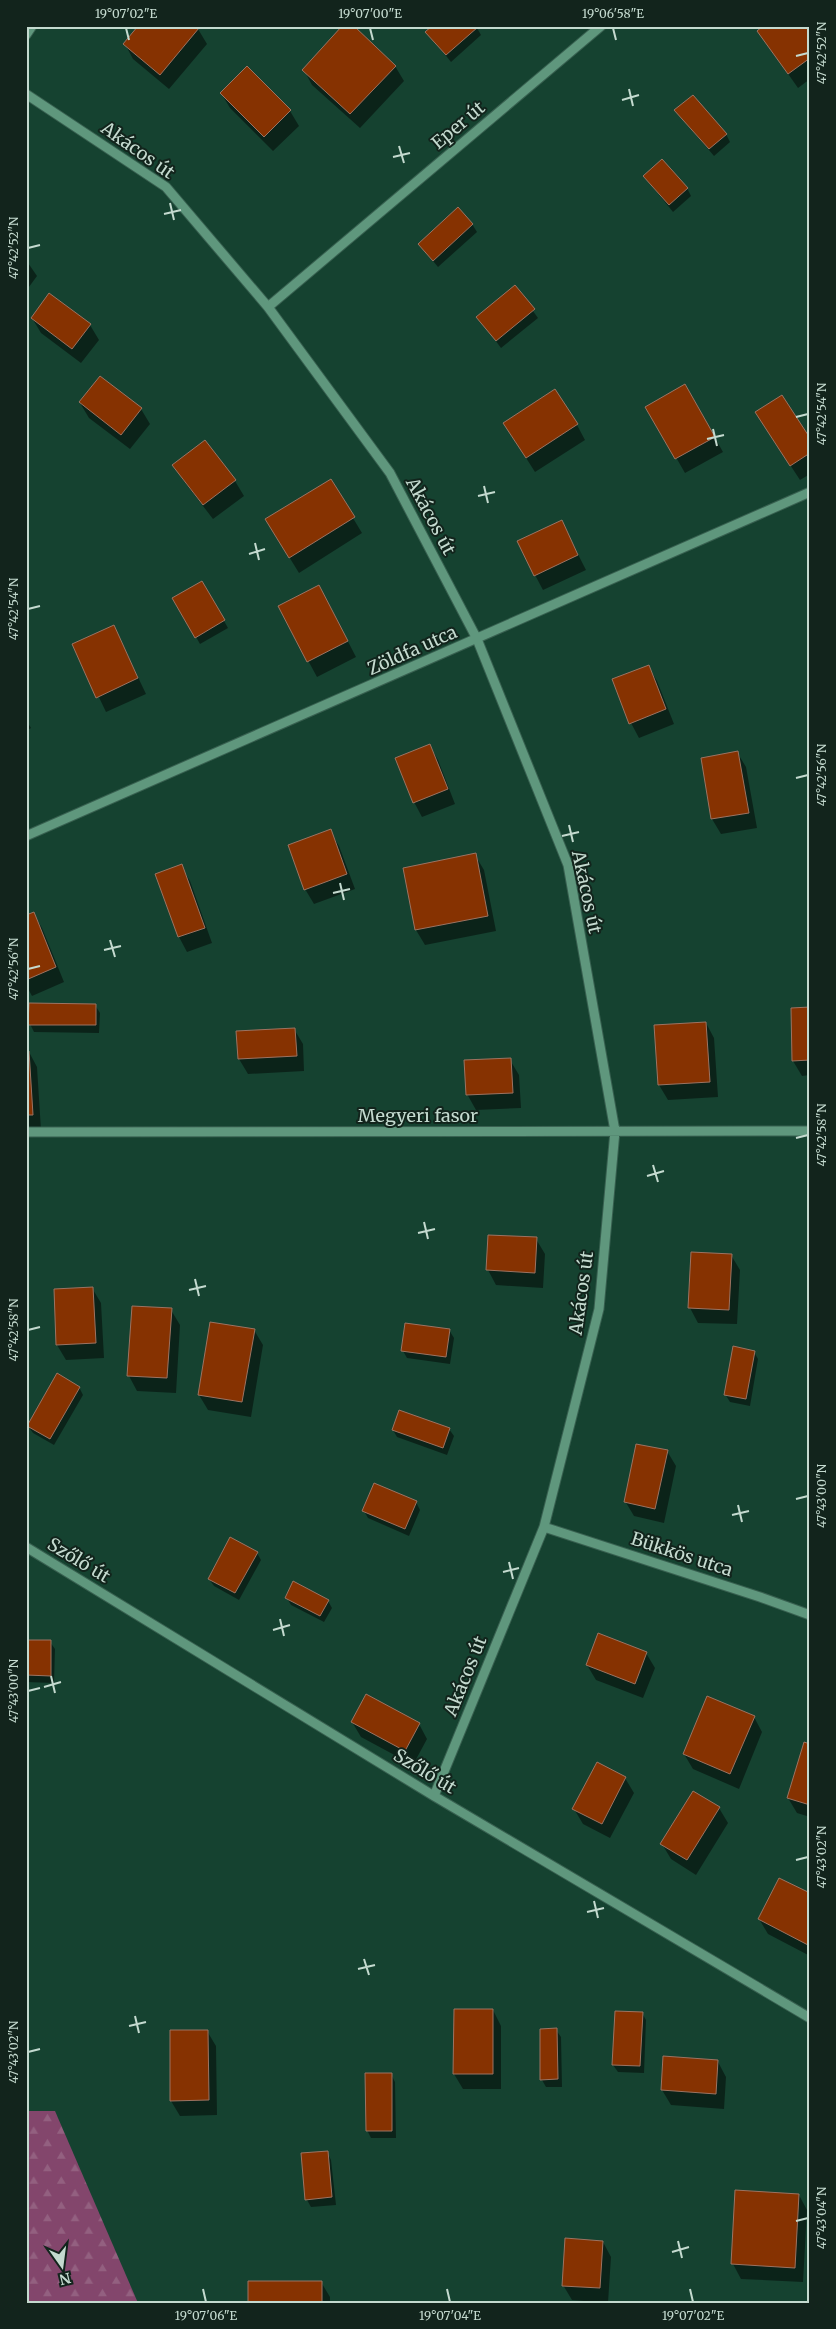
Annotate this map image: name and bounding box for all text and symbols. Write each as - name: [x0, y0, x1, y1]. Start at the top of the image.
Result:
- text: 19°07'02"E: [95, 6, 158, 21]
- text: 19°07'00"E: [338, 6, 402, 21]
- text: 19°06'58"E: [582, 6, 644, 21]
- text: 47°42'52"N: [814, 21, 829, 84]
- street label: Eper út: [427, 96, 489, 154]
- street label: Akácos út: [96, 116, 179, 184]
- text: 47°42'52"N: [6, 216, 21, 279]
- text: 47°42'54"N: [814, 382, 829, 445]
- street label: Akácos út: [401, 472, 461, 559]
- text: 47°42'54"N: [6, 577, 21, 640]
- street label: Zöldfa utca: [364, 620, 461, 680]
- text: 47°42'56"N: [814, 743, 829, 806]
- street label: Akácos út: [567, 847, 607, 936]
- text: 47°42'56"N: [6, 937, 21, 1000]
- text: 47°42'58"N: [814, 1103, 829, 1167]
- street label: Megyeri fasor: [358, 1104, 478, 1127]
- street label: Akácos út: [564, 1250, 598, 1337]
- text: 47°42'58"N: [6, 1298, 21, 1362]
- text: 47°43'00"N: [814, 1463, 829, 1528]
- street label: Bükkös utca: [628, 1527, 736, 1581]
- street label: Szőlő út: [44, 1532, 114, 1588]
- street label: Akácos út: [438, 1633, 491, 1720]
- text: 47°43'00"N: [6, 1658, 21, 1723]
- street label: Szőlő út: [390, 1743, 460, 1799]
- text: 47°43'02"N: [814, 1825, 829, 1888]
- text: 47°43'02"N: [6, 2020, 21, 2083]
- text: 47°43'04"N: [814, 2186, 829, 2249]
- north arrow: [38, 2242, 88, 2292]
- text: N: [58, 2269, 73, 2289]
- text: 19°07'06"E: [175, 2308, 238, 2323]
- text: 19°07'04"E: [419, 2308, 481, 2323]
- text: 19°07'02"E: [662, 2308, 725, 2323]

